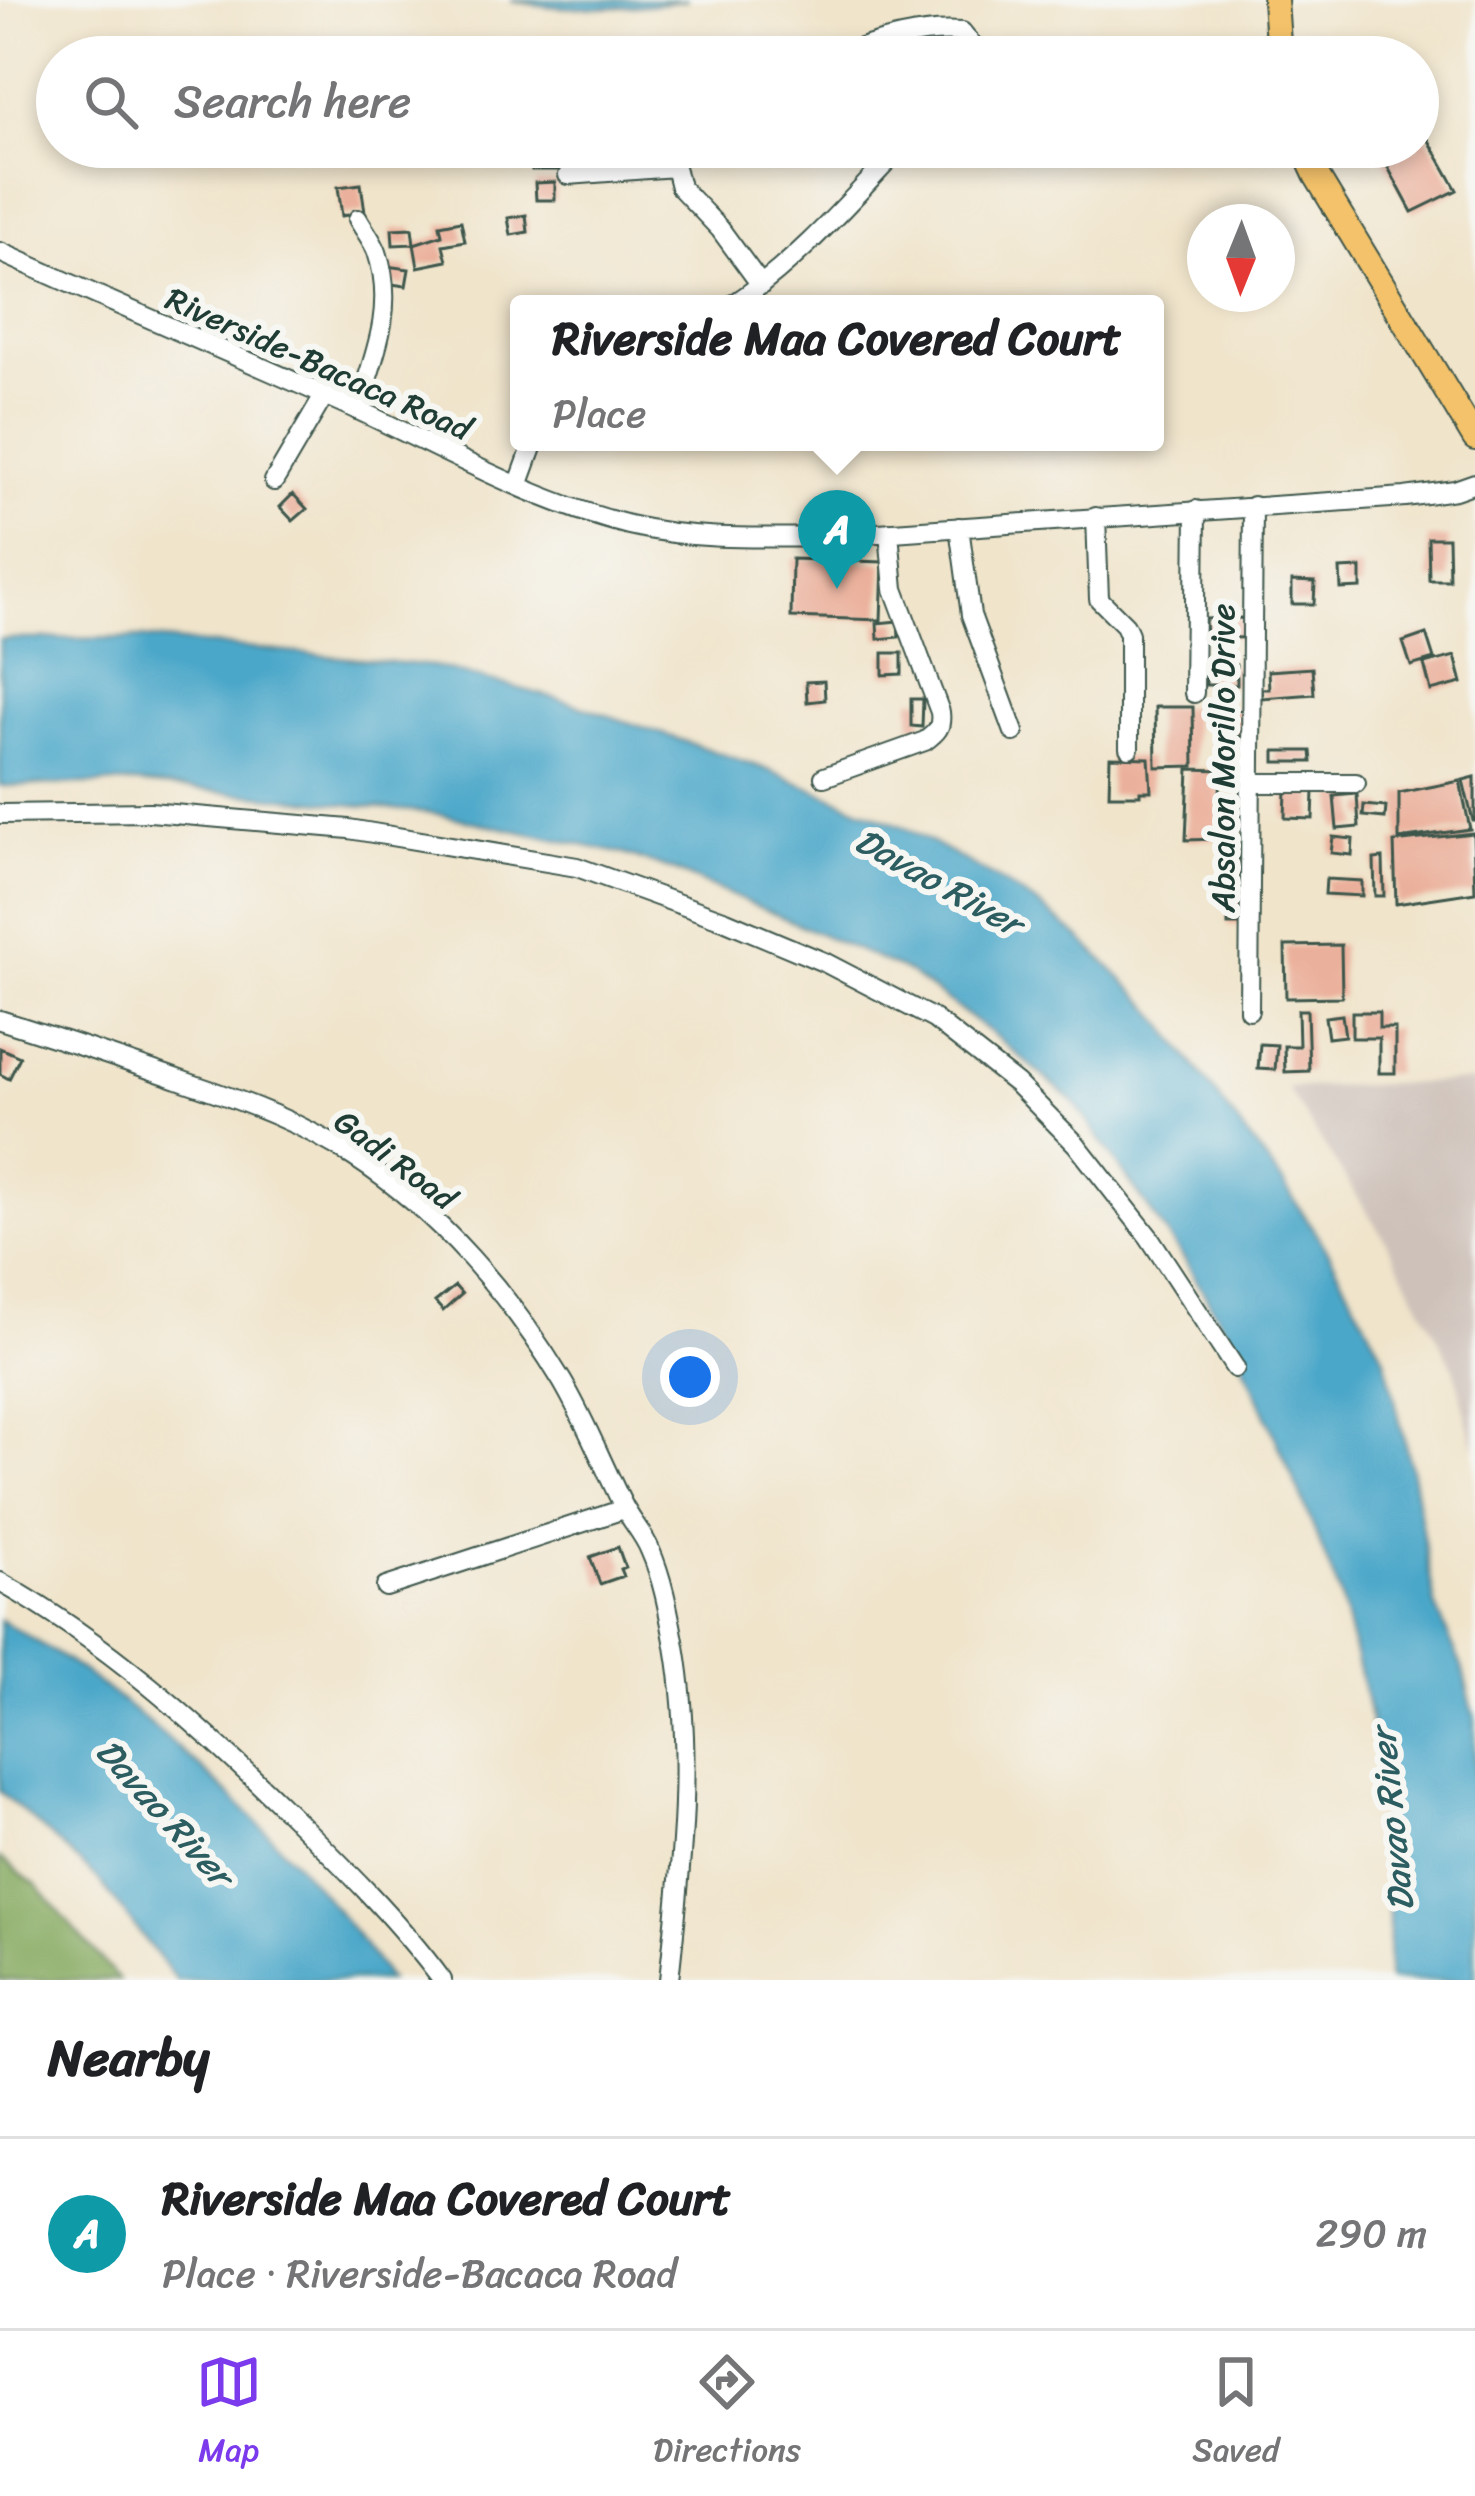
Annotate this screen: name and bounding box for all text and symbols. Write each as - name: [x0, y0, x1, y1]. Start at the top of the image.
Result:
- search box: [36, 36, 1439, 168]
- text: Search here: [174, 62, 411, 142]
- icon: search: [78, 69, 144, 135]
- north arrow: [1187, 204, 1295, 312]
- street label: Riverside-Bacaca Road: [156, 270, 484, 459]
- popup: [510, 295, 1164, 451]
- text: Riverside Maa Covered Court: [553, 299, 1121, 379]
- text: Place: [553, 379, 646, 448]
- pin: A: [798, 490, 876, 589]
- street label: Absalon Morillo Drive: [1194, 604, 1252, 913]
- water label: Davao River: [843, 809, 1040, 957]
- street label: Gadi Road: [321, 1094, 472, 1227]
- your location: [660, 1347, 720, 1407]
- water label: Davao River: [1350, 1719, 1433, 1914]
- water label: Davao River: [79, 1723, 254, 1907]
- text: Nearby: [48, 2013, 209, 2103]
- text: Riverside Maa Covered Court: [162, 2159, 731, 2239]
- text: A: [74, 2199, 100, 2268]
- text: 290 m: [1316, 2199, 1427, 2268]
- text: Place · Riverside-Bacaca Road: [162, 2239, 677, 2308]
- tab: Map: [196, 2349, 262, 2479]
- tab: Directions: [653, 2349, 801, 2479]
- tab: Saved: [1192, 2349, 1279, 2479]

